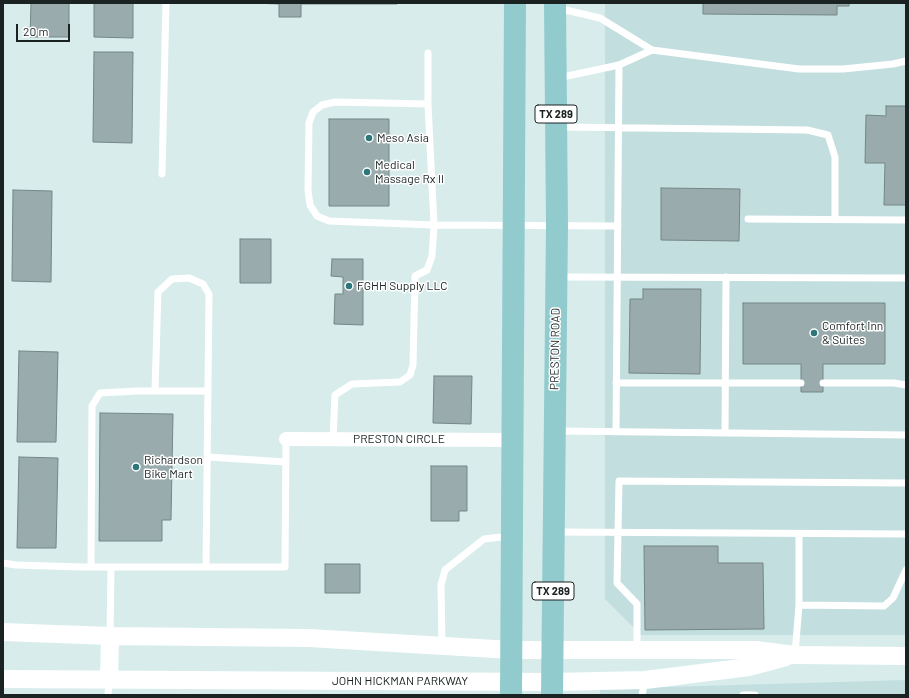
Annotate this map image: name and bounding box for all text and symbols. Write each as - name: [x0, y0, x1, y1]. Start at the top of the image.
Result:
- scale bar: [18, 16, 72, 42]
- text: 20 m: [23, 24, 49, 38]
- road number: TX 289: [535, 105, 577, 123]
- place label: Meso Asia: [377, 131, 429, 145]
- marker: Meso Asia: [364, 133, 374, 143]
- place label: Medical Massage Rx II: [375, 158, 444, 186]
- marker: Medical Massage Rx II: [362, 167, 372, 177]
- place label: FGHH Supply LLC: [357, 279, 447, 293]
- marker: FGHH Supply LLC: [344, 281, 354, 291]
- street label: PRESTON ROAD: [547, 308, 563, 390]
- place label: Comfort Inn & Suites: [822, 319, 883, 347]
- marker: Comfort Inn & Suites: [809, 328, 819, 338]
- street label: PRESTON CIRCLE: [353, 432, 445, 446]
- place label: Richardson Bike Mart: [144, 453, 203, 481]
- marker: Richardson Bike Mart: [131, 462, 141, 472]
- road number: TX 289: [532, 582, 574, 600]
- street label: JOHN HICKMAN PARKWAY: [332, 674, 468, 688]

